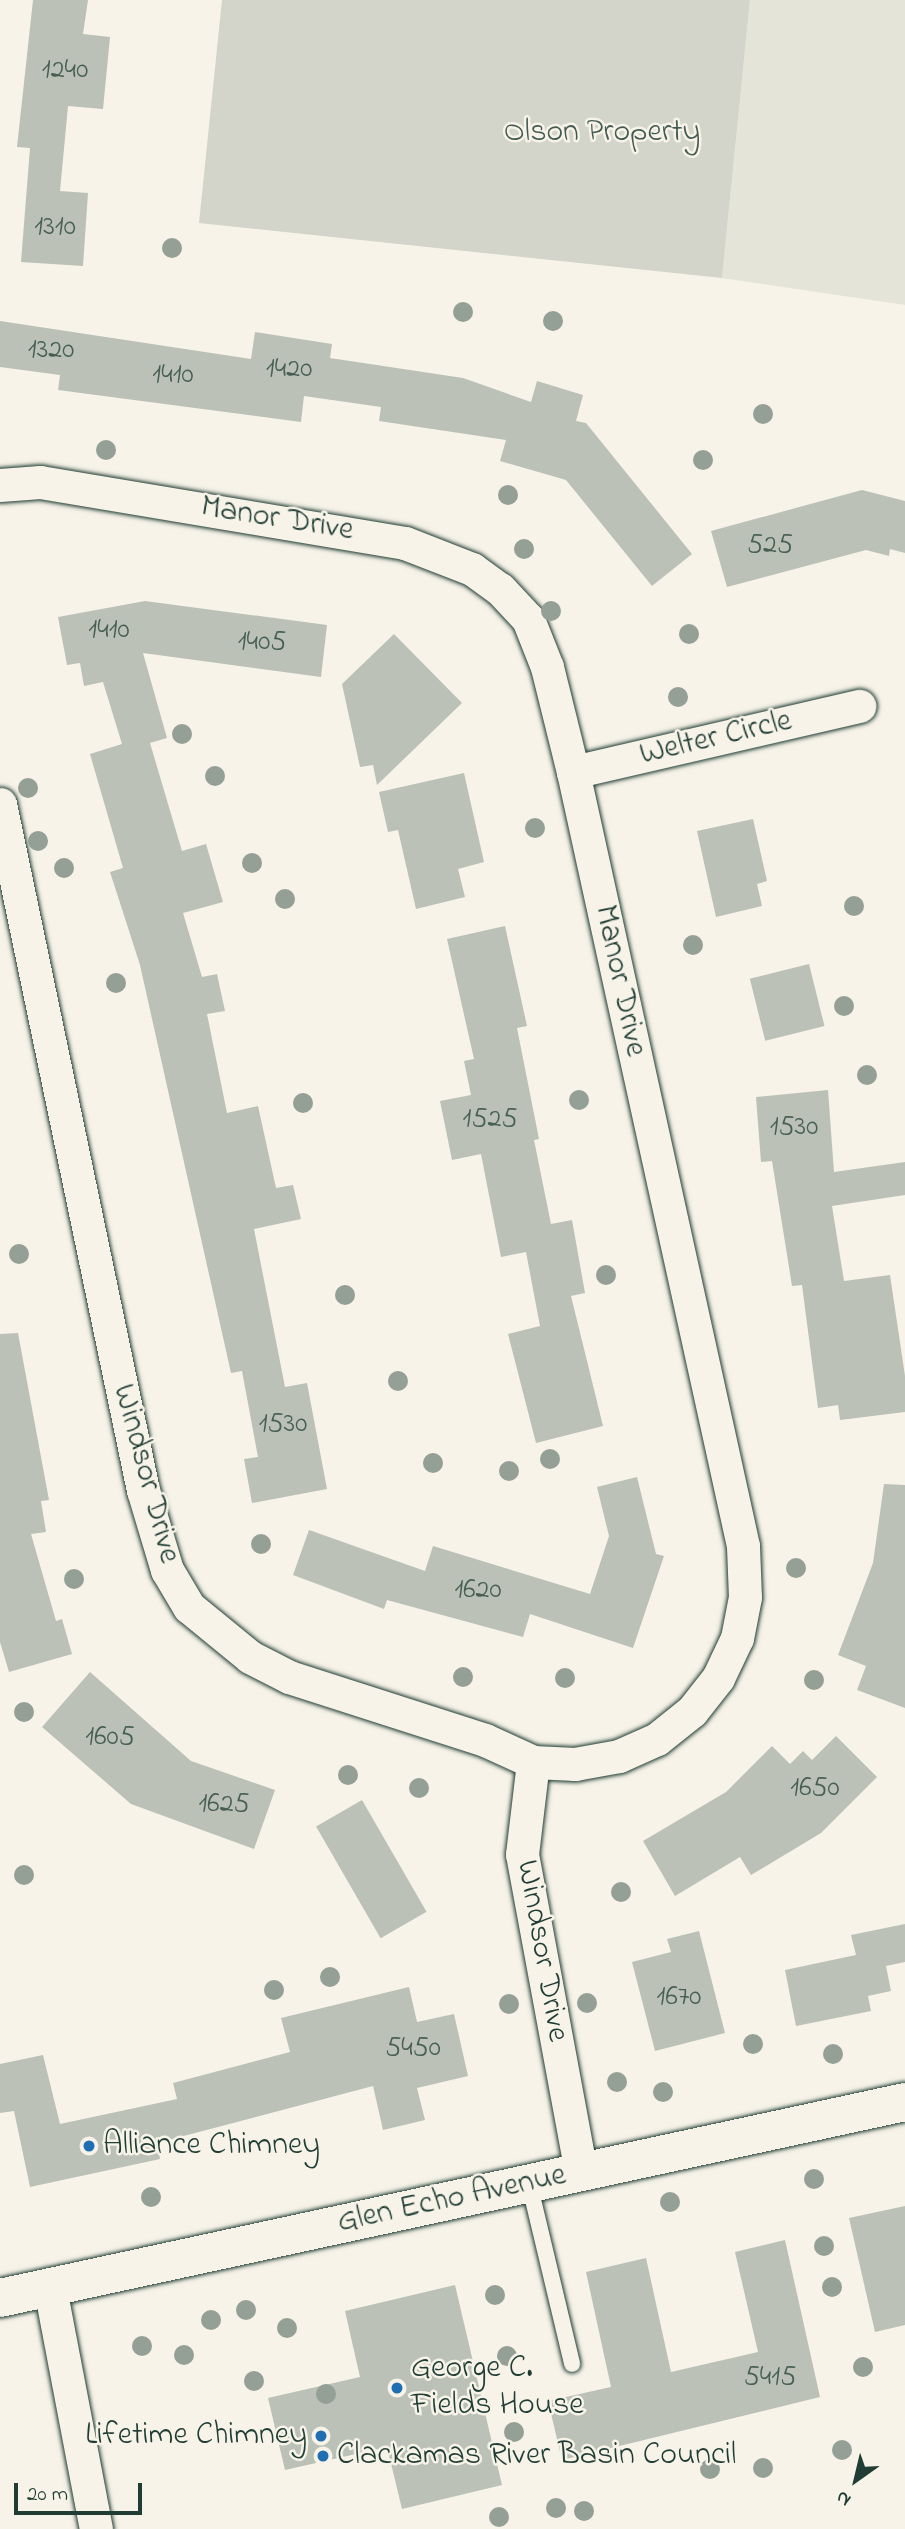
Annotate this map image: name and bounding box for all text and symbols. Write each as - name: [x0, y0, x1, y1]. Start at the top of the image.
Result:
- house number: 1240: [42, 54, 88, 88]
- park label: Olson Property: [504, 114, 700, 152]
- house number: 1310: [34, 211, 76, 245]
- house number: 1320: [28, 334, 74, 368]
- house number: 1420: [266, 353, 312, 387]
- house number: 1410: [152, 359, 194, 393]
- street label: Manor Drive: [198, 489, 356, 551]
- house number: 525: [747, 529, 793, 563]
- house number: 1410: [88, 614, 130, 648]
- house number: 1405: [238, 626, 286, 660]
- street label: Welter Circle: [636, 703, 796, 775]
- street label: Manor Drive: [584, 902, 654, 1060]
- house number: 1525: [463, 1103, 517, 1137]
- house number: 1530: [770, 1111, 818, 1145]
- street label: Windsor Drive: [103, 1380, 187, 1568]
- house number: 1530: [259, 1408, 307, 1442]
- house number: 1620: [454, 1574, 502, 1608]
- house number: 1605: [85, 1721, 135, 1755]
- house number: 1650: [790, 1772, 840, 1806]
- house number: 1625: [198, 1788, 250, 1822]
- street label: Windsor Drive: [506, 1857, 576, 2045]
- house number: 1670: [657, 1981, 701, 2015]
- house number: 5450: [385, 2032, 441, 2066]
- place label: Alliance Chimney: [103, 2127, 320, 2165]
- marker: Alliance Chimney: [81, 2138, 97, 2154]
- street label: Glen Echo Avenue: [334, 2157, 570, 2243]
- place label: George C. Fields House: [411, 2351, 584, 2426]
- house number: 5415: [744, 2361, 796, 2395]
- marker: George C. Fields House: [389, 2380, 405, 2396]
- place label: Lifetime Chimney: [85, 2417, 307, 2455]
- marker: Lifetime Chimney: [313, 2428, 329, 2444]
- place label: Clackamas River Basin Council: [337, 2437, 736, 2475]
- north arrow: [821, 2445, 891, 2515]
- marker: Clackamas River Basin Council: [315, 2448, 331, 2464]
- scale bar: [18, 2470, 145, 2514]
- text: 20 m: [27, 2480, 68, 2510]
- text: N: [831, 2483, 857, 2513]

